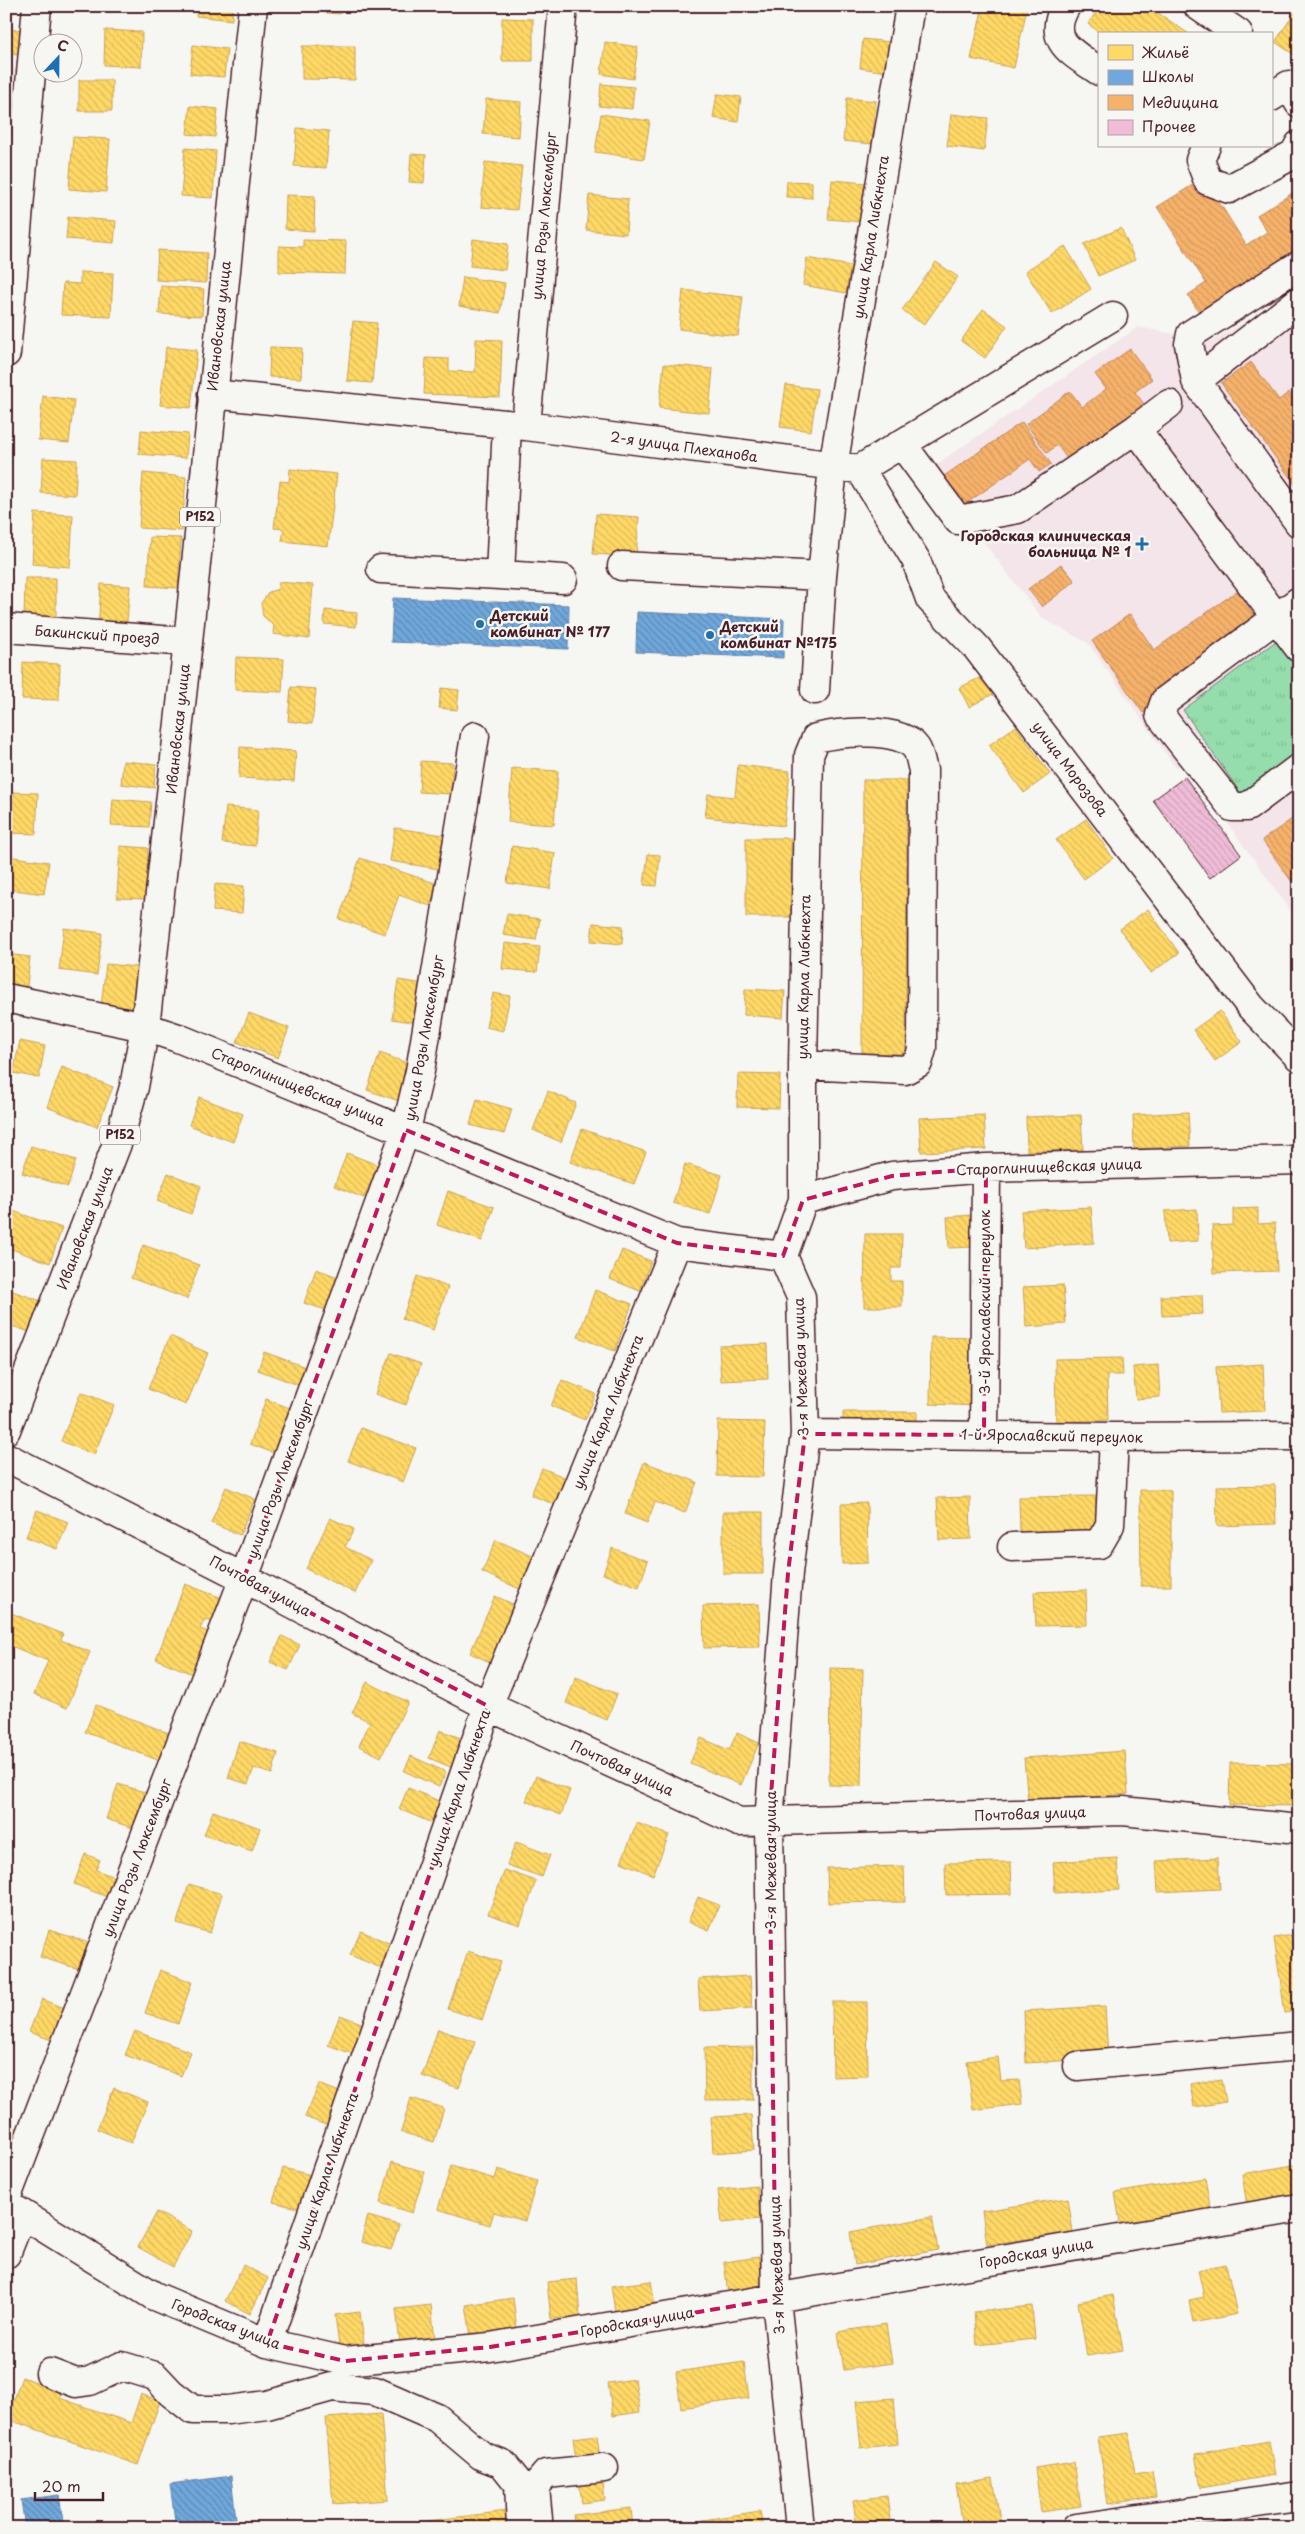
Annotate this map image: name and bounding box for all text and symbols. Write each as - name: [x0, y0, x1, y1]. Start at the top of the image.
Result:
- north arrow: [32, 32, 82, 82]
- legend: [1098, 32, 1272, 148]
- text: С: [54, 34, 72, 57]
- text: Жильё: [1141, 40, 1189, 63]
- text: Школы: [1142, 64, 1194, 87]
- text: Медицина: [1142, 90, 1219, 113]
- text: Прочее: [1142, 114, 1196, 137]
- street label: улица Розы Люксембург: [526, 130, 561, 301]
- street label: улица Карла Либкнехта: [847, 154, 894, 320]
- street label: Ивановская улица: [201, 260, 236, 392]
- street label: 2-я улица Плеханова: [609, 426, 759, 467]
- road number: Р152: [180, 508, 220, 526]
- place label: Городская клиническая больница № 1: [961, 525, 1131, 562]
- marker: Городская клиническая больница № 1: [1135, 537, 1149, 551]
- place label: Детский комбинат № 177: [489, 605, 610, 642]
- place label: Детский комбинат №175: [719, 616, 837, 653]
- marker: Детский комбинат № 177: [474, 618, 486, 630]
- street label: Бакинский проезд: [34, 620, 160, 649]
- marker: Детский комбинат №175: [704, 629, 716, 641]
- street label: Ивановская улица: [160, 663, 195, 795]
- street label: улица Морозова: [1027, 717, 1113, 821]
- street label: улица Карла Либкнехта: [792, 894, 815, 1060]
- street label: улица Розы Люксембург: [399, 953, 449, 1123]
- street label: Староглинищевская улица: [208, 1042, 388, 1131]
- road number: Р152: [100, 1126, 140, 1144]
- street label: Староглинищевская улица: [956, 1153, 1142, 1180]
- street label: Ивановская улица: [51, 1163, 118, 1293]
- street label: 3-й Ярославский переулок: [974, 1209, 995, 1394]
- street label: 3-я Межевая улица: [788, 1297, 813, 1437]
- street label: улица Карла Либкнехта: [567, 1331, 648, 1492]
- street label: улица Розы Люксембург: [241, 1395, 318, 1561]
- street label: 1-й Ярославский переулок: [961, 1423, 1144, 1448]
- street label: Почтовая улица: [206, 1550, 315, 1621]
- street label: улица Карла Либкнехта: [422, 1706, 495, 1869]
- street label: Почтовая улица: [567, 1734, 678, 1801]
- street label: улица Розы Люксембург: [97, 1775, 177, 1940]
- street label: 3-я Межевая улица: [760, 1790, 781, 1929]
- street label: Почтовая улица: [974, 1801, 1086, 1826]
- street label: улица Карла Либкнехта: [290, 2089, 363, 2252]
- street label: 3-я Межевая улица: [764, 2195, 789, 2335]
- street label: Городская улица: [977, 2232, 1095, 2273]
- street label: Городская улица: [169, 2293, 284, 2354]
- street label: Городская улица: [578, 2301, 696, 2342]
- scale bar: [35, 2469, 102, 2501]
- text: 20 m: [42, 2474, 81, 2497]

